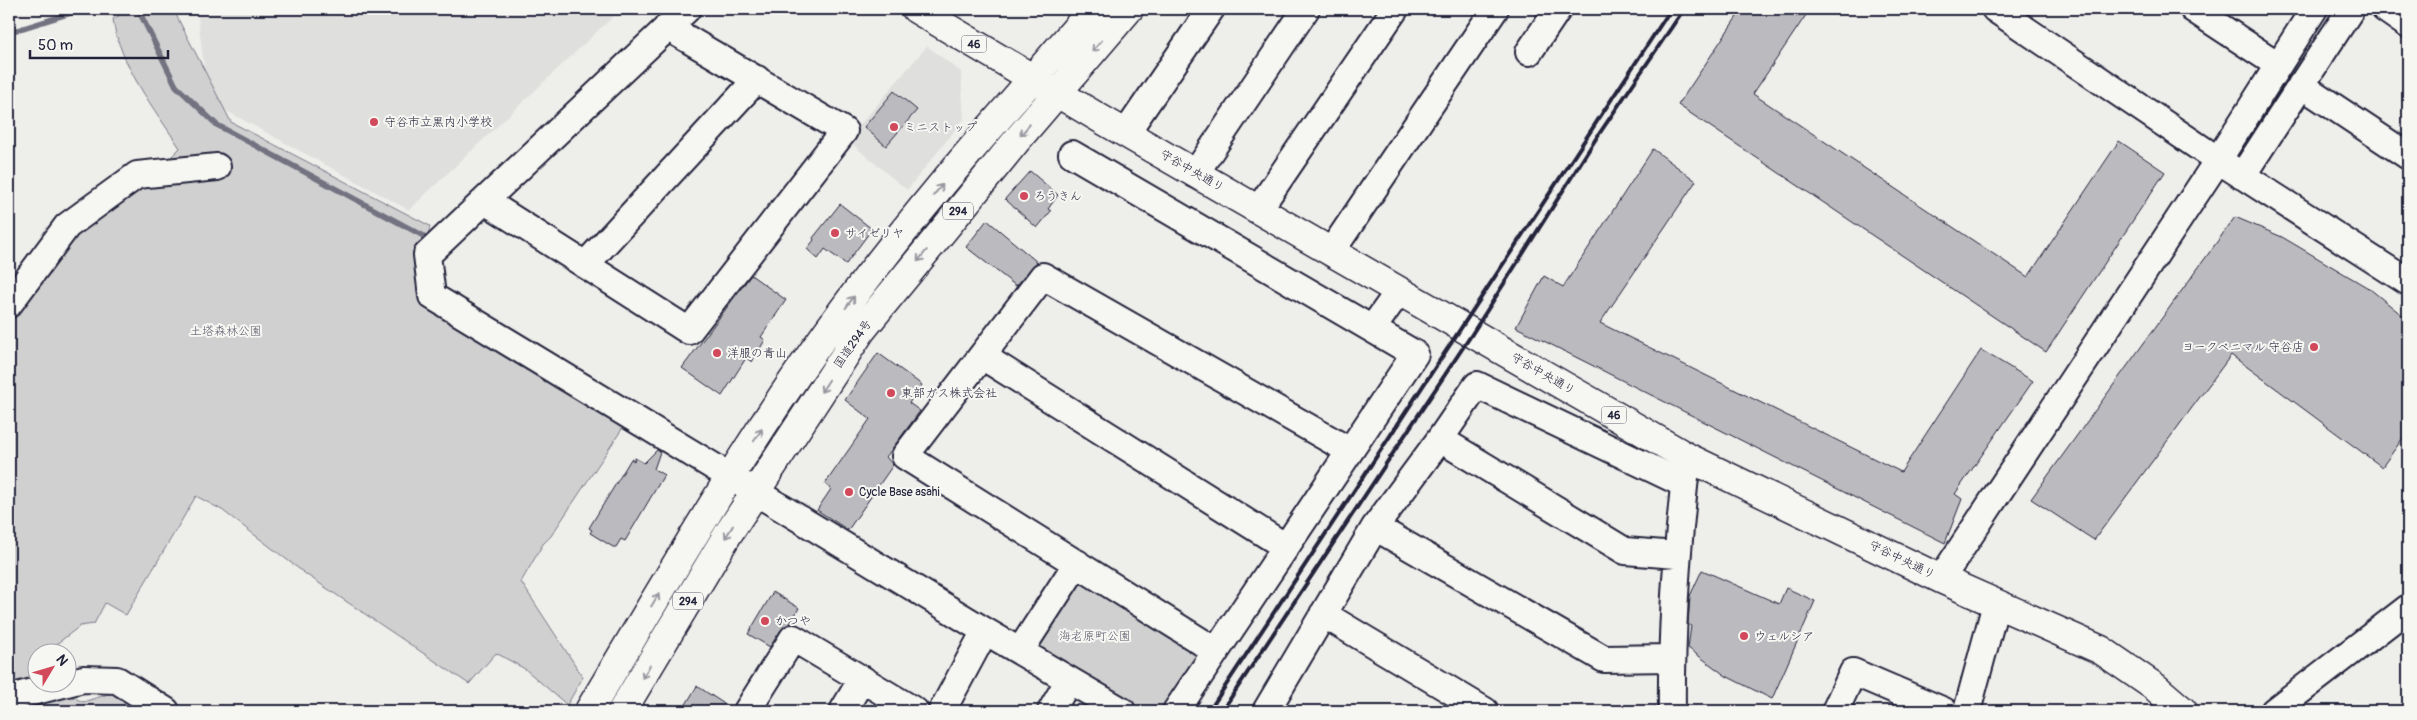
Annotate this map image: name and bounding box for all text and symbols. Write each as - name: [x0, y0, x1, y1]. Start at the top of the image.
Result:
- scale bar: [30, 28, 168, 60]
- text: 50 m: [38, 36, 73, 55]
- road number: 46: [962, 36, 986, 52]
- one-way arrow: [1091, 39, 1103, 52]
- place label: 守谷市立黒内小学校: [384, 115, 492, 130]
- marker: 守谷市立黒内小学校: [368, 116, 380, 128]
- place label: ミニストップ: [904, 120, 977, 135]
- marker: ミニストップ: [888, 121, 900, 133]
- one-way arrow: [1019, 123, 1030, 136]
- street label: 守谷中央通り: [1157, 147, 1227, 195]
- one-way arrow: [933, 184, 944, 197]
- place label: ろうきん: [1034, 189, 1082, 204]
- marker: ろうきん: [1018, 190, 1030, 202]
- road number: 294: [943, 202, 973, 220]
- place label: サイゼリヤ: [845, 226, 904, 241]
- marker: サイゼリヤ: [829, 227, 841, 239]
- one-way arrow: [916, 249, 927, 262]
- one-way arrow: [845, 295, 855, 309]
- street label: 国道294号: [831, 317, 875, 371]
- park label: 土塔森林公園: [190, 324, 262, 339]
- place label: ヨークベニマル 守谷店: [2182, 340, 2304, 355]
- marker: ヨークベニマル 守谷店: [2308, 341, 2320, 353]
- place label: 洋服の青山: [727, 346, 787, 361]
- marker: 洋服の青山: [711, 347, 723, 359]
- street label: 守谷中央通り: [1508, 350, 1578, 398]
- one-way arrow: [819, 379, 830, 393]
- place label: 東部ガス株式会社: [901, 386, 997, 401]
- marker: 東部ガス株式会社: [885, 387, 897, 399]
- road number: 46: [1602, 406, 1626, 424]
- one-way arrow: [753, 429, 763, 443]
- place label: Cycle Base asahi: [859, 485, 940, 500]
- marker: Cycle Base asahi: [843, 486, 855, 498]
- one-way arrow: [724, 525, 734, 539]
- street label: 守谷中央通り: [1866, 537, 1938, 583]
- road number: 294: [673, 592, 703, 610]
- one-way arrow: [650, 594, 660, 608]
- place label: かつや: [775, 614, 811, 629]
- marker: かつや: [759, 615, 771, 627]
- park label: 海老原町公園: [1059, 629, 1131, 644]
- place label: ウェルシア: [1754, 629, 1814, 644]
- marker: ウェルシア: [1738, 630, 1750, 642]
- north arrow: [28, 642, 78, 692]
- text: N: [52, 651, 71, 669]
- one-way arrow: [640, 664, 650, 678]

